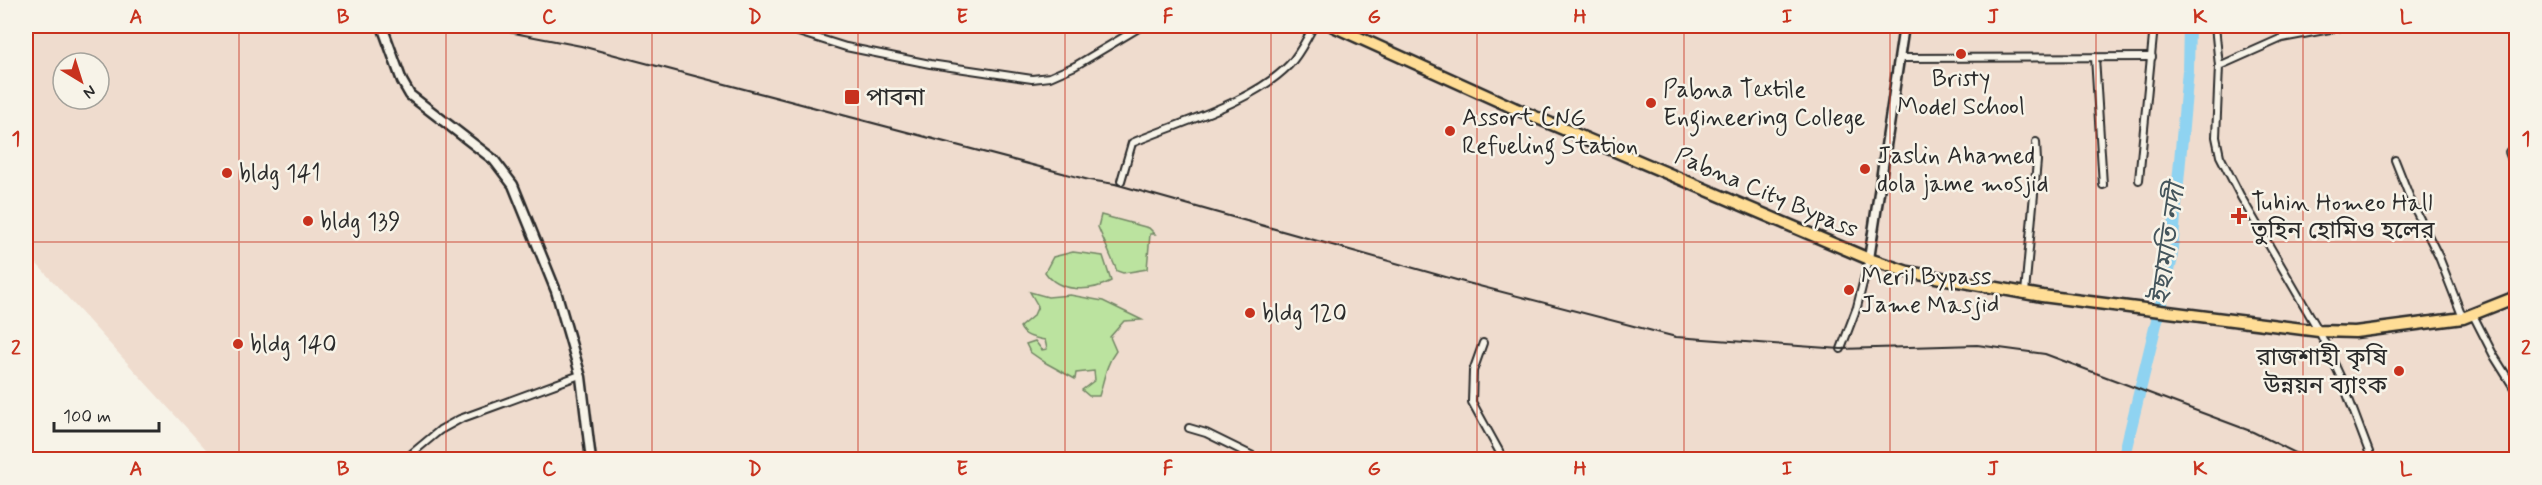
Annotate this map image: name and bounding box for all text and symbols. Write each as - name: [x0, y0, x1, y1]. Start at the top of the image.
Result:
- text: A: [129, 4, 143, 31]
- text: B: [337, 4, 350, 31]
- text: C: [542, 4, 557, 31]
- text: D: [748, 4, 762, 31]
- text: E: [956, 4, 968, 31]
- text: F: [1163, 4, 1174, 31]
- text: G: [1367, 4, 1381, 31]
- text: H: [1573, 4, 1587, 31]
- text: I: [1782, 4, 1792, 31]
- text: J: [1987, 4, 1999, 31]
- text: K: [2193, 4, 2208, 31]
- text: L: [2400, 4, 2413, 31]
- marker: Bristy Model School: [1954, 47, 1968, 61]
- north arrow: [51, 51, 111, 111]
- place label: Bristy Model School: [1897, 64, 2025, 123]
- place label: Pabna Textile Engineering College: [1663, 75, 1865, 137]
- text: N: [79, 80, 100, 103]
- place label: পাবনা: [866, 83, 925, 114]
- marker: পাবনা: [843, 88, 861, 106]
- marker: Pabna Textile Engineering College: [1644, 96, 1658, 110]
- place label: Assort CNG Refueling Station: [1462, 103, 1638, 165]
- marker: Assort CNG Refueling Station: [1443, 124, 1457, 138]
- text: 1: [12, 126, 20, 153]
- text: 1: [2522, 126, 2530, 153]
- street label: Pabna City Bypass: [1670, 141, 1863, 246]
- place label: Jaslin Ahamed dola jame mosjid: [1877, 141, 2049, 200]
- place label: bldg 141: [239, 159, 321, 190]
- marker: Jaslin Ahamed dola jame mosjid: [1858, 162, 1872, 176]
- marker: bldg 141: [220, 166, 234, 180]
- water label: ইছামতি নদী: [2144, 177, 2195, 307]
- place label: Tuhin Homeo Hall তুহিন হোমিও হলের: [2250, 188, 2435, 247]
- place label: bldg 139: [320, 207, 401, 238]
- marker: Tuhin Homeo Hall তুহিন হোমিও হলের: [2232, 209, 2246, 223]
- marker: bldg 139: [301, 214, 315, 228]
- place label: Meril Bypass Jame Masjid: [1861, 262, 1999, 321]
- marker: Meril Bypass Jame Masjid: [1842, 283, 1856, 297]
- place label: bldg 120: [1262, 299, 1347, 330]
- marker: bldg 120: [1243, 306, 1257, 320]
- place label: bldg 140: [250, 330, 337, 361]
- text: 2: [11, 335, 21, 362]
- text: 2: [2521, 335, 2531, 362]
- marker: bldg 140: [231, 337, 245, 351]
- place label: রাজশাহী কৃষি উন্নয়ন ব্যাংক: [2255, 343, 2388, 402]
- marker: রাজশাহী কৃষি উন্নয়ন ব্যাংক: [2392, 364, 2406, 378]
- scale bar: [54, 395, 159, 433]
- text: 100 m: [63, 405, 111, 429]
- text: A: [129, 456, 143, 483]
- text: B: [337, 456, 350, 483]
- text: C: [542, 456, 557, 483]
- text: D: [748, 456, 762, 483]
- text: E: [956, 456, 968, 483]
- text: F: [1163, 456, 1174, 483]
- text: G: [1367, 456, 1381, 483]
- text: H: [1573, 456, 1587, 483]
- text: I: [1782, 456, 1792, 483]
- text: J: [1987, 456, 1999, 483]
- text: K: [2193, 456, 2208, 483]
- text: L: [2400, 456, 2413, 483]

